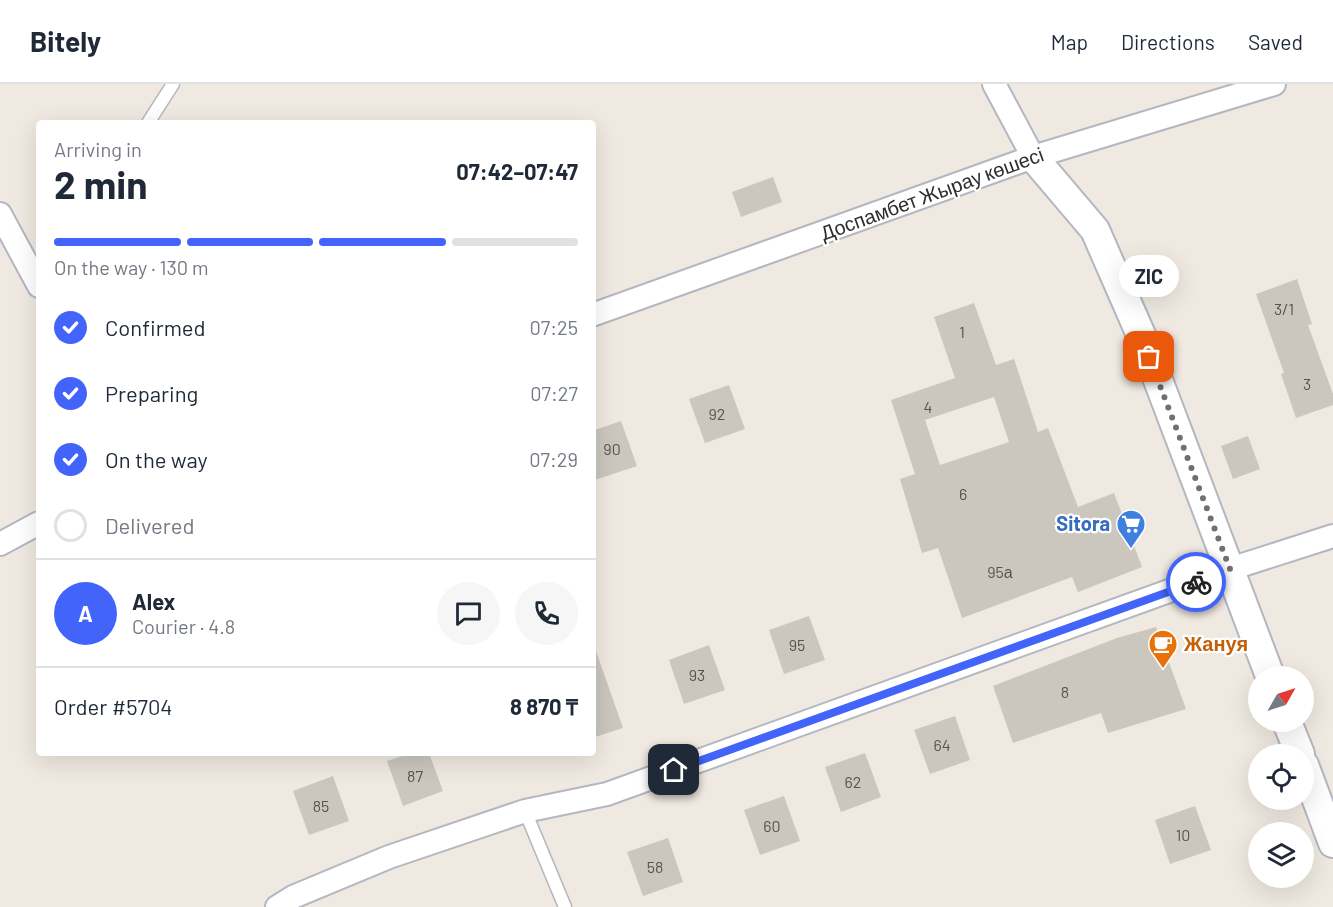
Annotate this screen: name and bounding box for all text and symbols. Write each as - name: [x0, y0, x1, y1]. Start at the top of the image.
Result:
- text: Bitely: [30, 24, 101, 58]
- text: Map: [1051, 29, 1088, 54]
- text: Directions: [1121, 29, 1215, 54]
- text: Saved: [1248, 29, 1303, 54]
- text: Arriving in: [54, 137, 142, 161]
- street label: Доспамбет Жырау көшесі: [817, 141, 1046, 245]
- text: 07:42–07:47: [456, 158, 578, 184]
- text: 2 min: [54, 160, 147, 207]
- text: On the way · 130 m: [54, 255, 209, 279]
- callout: ZIC: [1119, 255, 1179, 297]
- text: ZIC: [1135, 264, 1163, 288]
- house number: 3/1: [1274, 299, 1294, 318]
- icon: check: [54, 311, 87, 344]
- text: Confirmed: [105, 314, 205, 340]
- text: 07:25: [529, 315, 578, 339]
- house number: 1: [959, 322, 965, 341]
- pin: [1123, 331, 1174, 382]
- icon: bag: [1132, 340, 1165, 373]
- house number: 3: [1303, 374, 1311, 393]
- icon: check: [54, 377, 87, 410]
- text: Preparing: [105, 380, 198, 406]
- text: 07:27: [530, 381, 578, 405]
- house number: 4: [924, 397, 932, 416]
- house number: 92: [709, 404, 725, 423]
- house number: 90: [603, 439, 621, 458]
- icon: check: [54, 443, 87, 476]
- text: On the way: [105, 446, 208, 472]
- text: 07:29: [529, 447, 578, 471]
- house number: 6: [959, 484, 967, 503]
- supermarket icon: Sitora: [1115, 508, 1147, 550]
- place label: Sitora: [1056, 511, 1110, 535]
- text: Delivered: [105, 512, 194, 538]
- courier: [1166, 552, 1226, 612]
- house number: 95а: [987, 562, 1013, 581]
- icon: bike: [1180, 566, 1213, 599]
- button: chat: [437, 582, 500, 645]
- button: phone: [515, 582, 578, 645]
- text: Alex: [132, 588, 175, 614]
- text: A: [78, 600, 93, 626]
- text: Courier · 4.8: [132, 614, 235, 638]
- cafe icon: Жануя: [1147, 628, 1179, 670]
- place label: Жануя: [1183, 631, 1248, 655]
- house number: 95: [789, 635, 805, 654]
- house number: 93: [689, 665, 705, 684]
- north arrow: [1248, 666, 1314, 732]
- map controls: [1248, 666, 1314, 888]
- house number: 8: [1061, 682, 1069, 701]
- text: Order #5704: [54, 693, 173, 719]
- text: 8 870 ₸: [510, 693, 578, 719]
- house number: 64: [933, 735, 951, 754]
- pin: [648, 744, 699, 795]
- button: locate: [1248, 744, 1314, 810]
- icon: home: [657, 753, 690, 786]
- house number: 87: [407, 766, 423, 785]
- house number: 62: [845, 772, 861, 791]
- house number: 85: [313, 796, 329, 815]
- house number: 60: [763, 816, 781, 835]
- button: layers: [1248, 822, 1314, 888]
- house number: 10: [1176, 825, 1190, 844]
- house number: 58: [647, 857, 663, 876]

